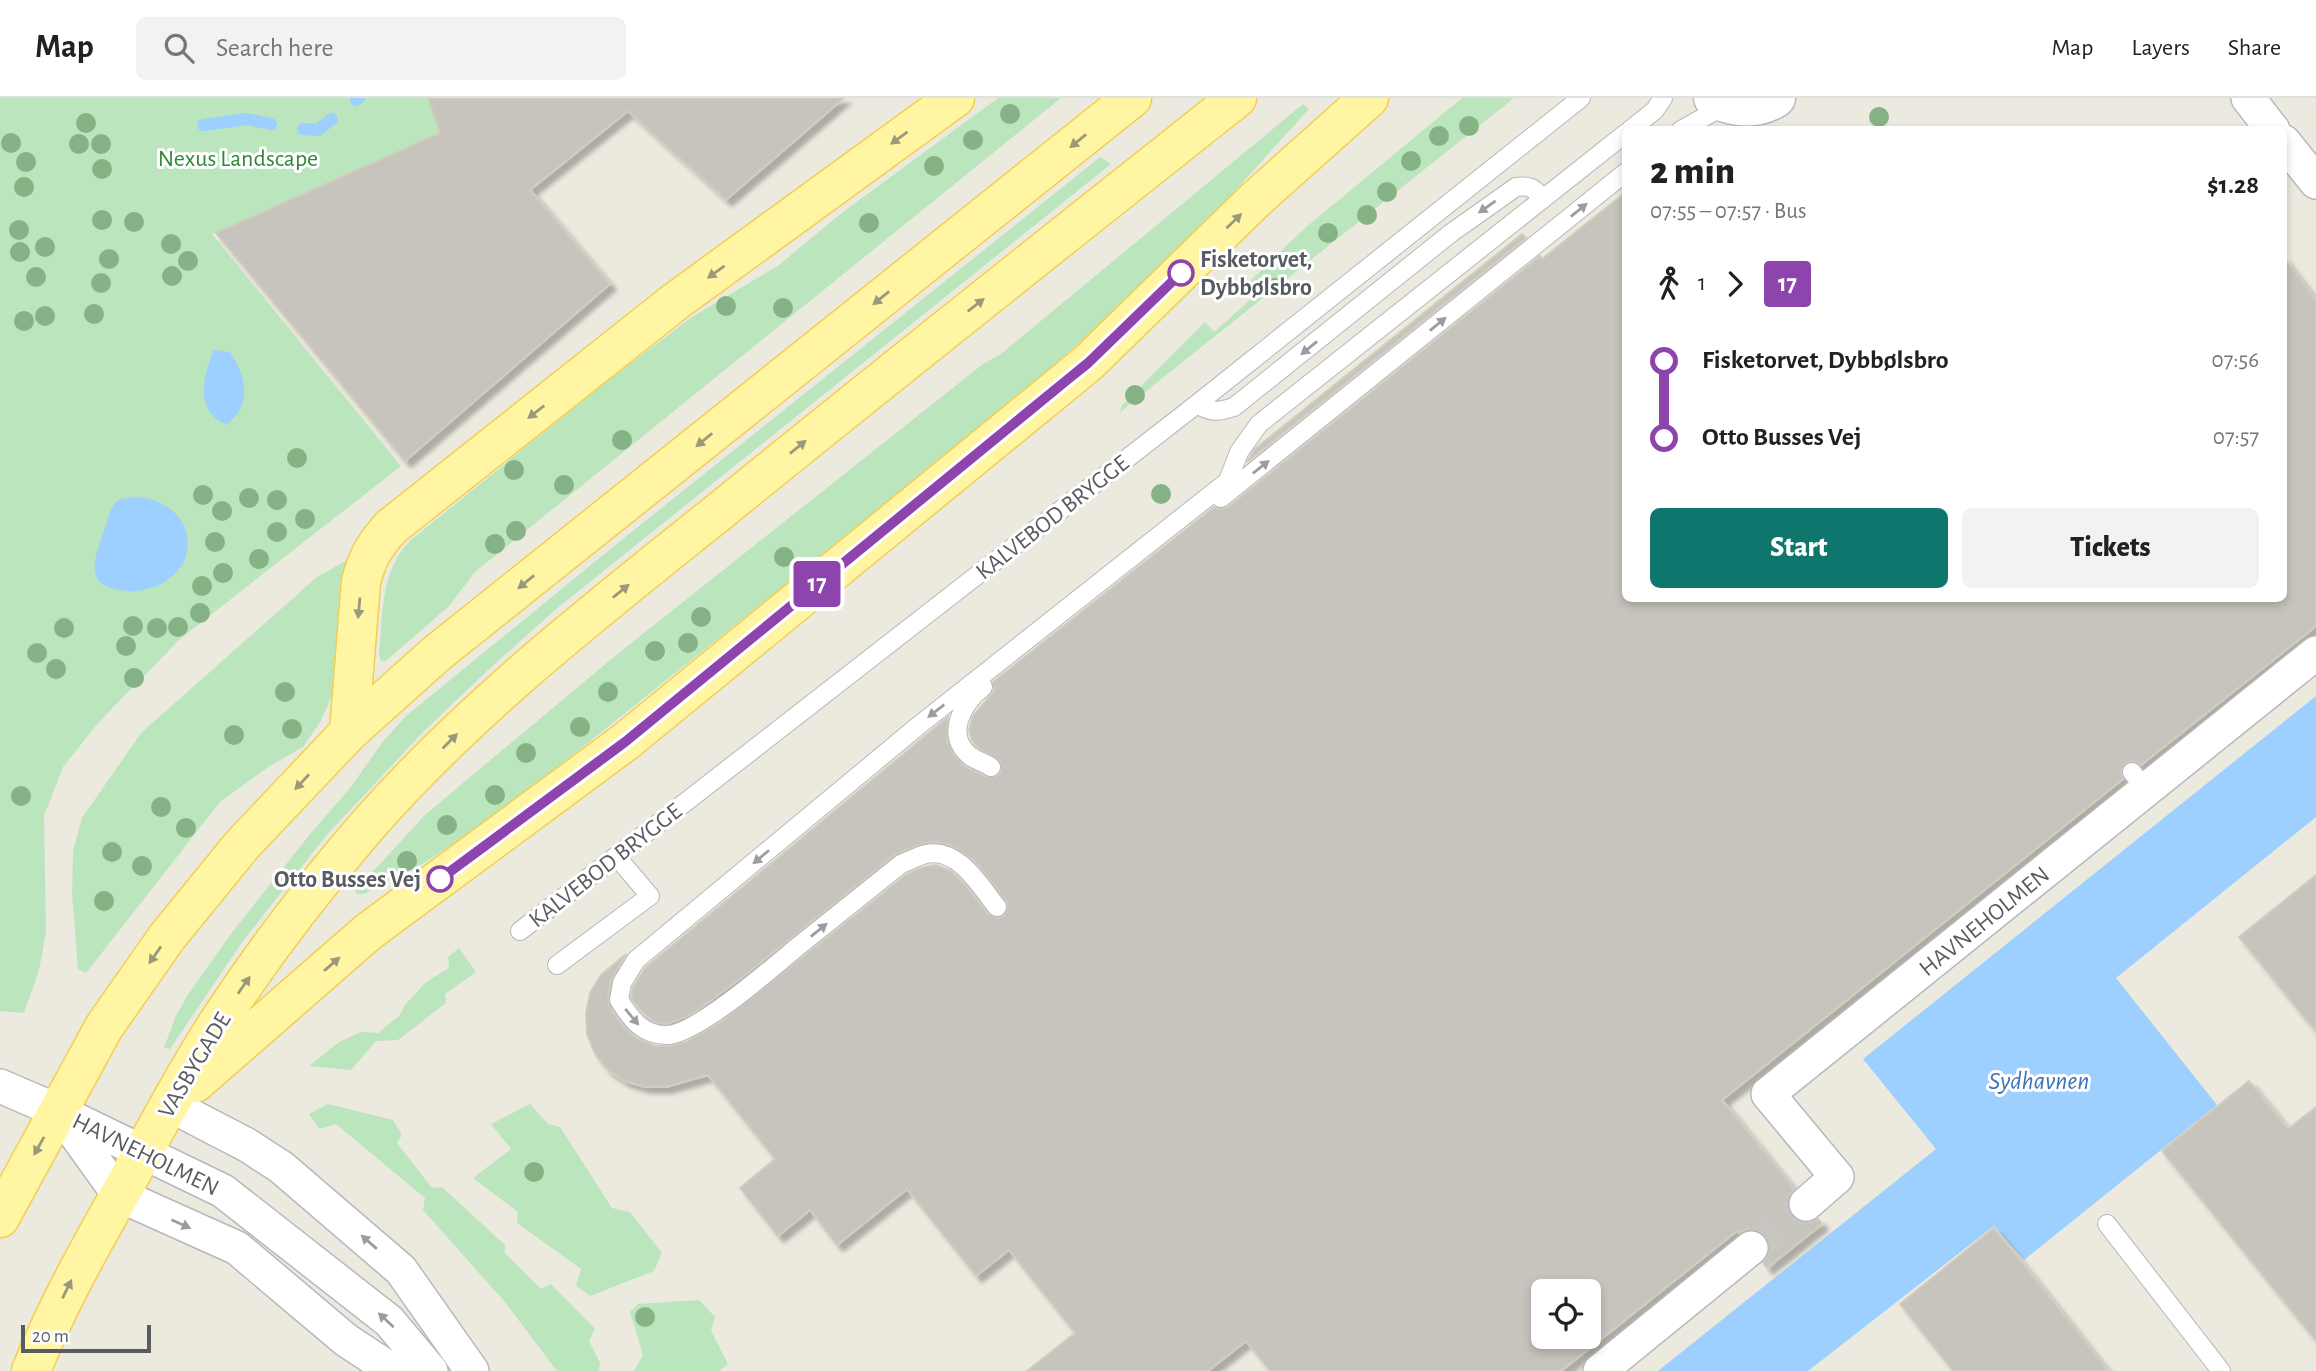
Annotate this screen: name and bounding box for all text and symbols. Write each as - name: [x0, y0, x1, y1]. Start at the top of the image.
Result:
- search box: [136, 17, 626, 80]
- icon: search: [160, 29, 198, 67]
- text: Map: [35, 31, 94, 64]
- text: Search here: [216, 35, 334, 61]
- text: Map: [2051, 36, 2093, 60]
- text: Layers: [2131, 36, 2190, 60]
- text: Share: [2228, 36, 2281, 60]
- one-way arrow: [890, 131, 908, 145]
- one-way arrow: [1070, 133, 1088, 148]
- park label: Nexus Landscape: [158, 147, 318, 171]
- text: 2 min: [1650, 153, 1735, 191]
- text: $1.28: [2207, 172, 2259, 198]
- one-way arrow: [1478, 200, 1496, 214]
- text: 07:55 – 07:57 · Bus: [1650, 200, 1806, 223]
- one-way arrow: [1571, 203, 1588, 218]
- one-way arrow: [1225, 213, 1242, 229]
- place label: Fisketorvet, Dybbølsbro: [1200, 248, 1312, 300]
- marker: Fisketorvet, Dybbølsbro: [1168, 260, 1194, 286]
- one-way arrow: [707, 265, 725, 279]
- icon: walk: [1650, 265, 1688, 303]
- icon: forward: [1716, 265, 1754, 303]
- text: 1: [1698, 272, 1706, 295]
- text: 17: [1778, 272, 1797, 296]
- one-way arrow: [873, 290, 890, 305]
- one-way arrow: [966, 298, 984, 313]
- one-way arrow: [1430, 317, 1447, 332]
- one-way arrow: [1300, 340, 1317, 355]
- text: Fisketorvet, Dybbølsbro: [1702, 347, 1949, 373]
- text: 07:56: [2212, 349, 2259, 372]
- one-way arrow: [528, 405, 546, 420]
- text: Otto Busses Vej: [1702, 424, 1861, 450]
- text: 07:57: [2213, 426, 2259, 449]
- one-way arrow: [695, 432, 712, 447]
- one-way arrow: [789, 441, 807, 455]
- street label: KALVEBOD BRYGGE: [972, 451, 1134, 585]
- one-way arrow: [1252, 459, 1270, 474]
- button: Start: [1650, 508, 1948, 588]
- button: Tickets: [1962, 508, 2259, 588]
- line badge: 17: [786, 561, 848, 607]
- text: 17: [807, 572, 827, 596]
- one-way arrow: [518, 575, 536, 590]
- one-way arrow: [612, 583, 630, 598]
- one-way arrow: [353, 597, 364, 619]
- one-way arrow: [927, 704, 945, 718]
- one-way arrow: [442, 732, 459, 749]
- one-way arrow: [295, 773, 311, 790]
- street label: KALVEBOD BRYGGE: [525, 799, 687, 933]
- one-way arrow: [753, 849, 770, 864]
- street label: HAVNEHOLMEN: [1915, 862, 2054, 981]
- marker: Otto Busses Vej: [427, 866, 453, 892]
- place label: Otto Busses Vej: [274, 868, 421, 892]
- one-way arrow: [810, 923, 827, 938]
- one-way arrow: [148, 946, 162, 964]
- one-way arrow: [323, 956, 341, 972]
- one-way arrow: [237, 975, 250, 994]
- street label: VASBYGADE: [154, 1008, 236, 1122]
- one-way arrow: [624, 1008, 639, 1026]
- water label: Sydhavnen: [1989, 1068, 2089, 1094]
- street label: HAVNEHOLMEN: [69, 1109, 222, 1201]
- one-way arrow: [34, 1136, 46, 1156]
- one-way arrow: [171, 1218, 191, 1230]
- one-way arrow: [360, 1235, 377, 1250]
- one-way arrow: [61, 1279, 73, 1299]
- map controls: [1531, 1279, 1601, 1349]
- button: locate: [1531, 1279, 1601, 1349]
- one-way arrow: [378, 1312, 395, 1328]
- scale bar: [21, 1322, 150, 1354]
- text: 20 m: [32, 1327, 69, 1346]

